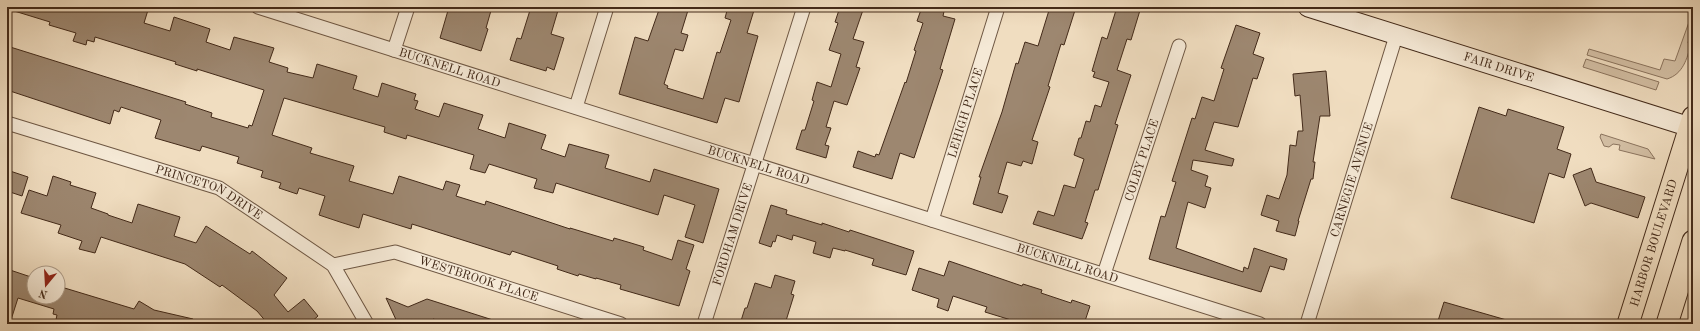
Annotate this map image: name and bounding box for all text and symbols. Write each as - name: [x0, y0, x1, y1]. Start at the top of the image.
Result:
- street label: BUCKNELL ROAD: [397, 47, 502, 90]
- street label: FAIR DRIVE: [1462, 51, 1535, 85]
- street label: LEHIGH PLACE: [947, 67, 986, 160]
- street label: COLBY PLACE: [1123, 118, 1162, 203]
- street label: CARNEGIE AVENUE: [1329, 121, 1376, 239]
- street label: BUCKNELL ROAD: [706, 145, 811, 188]
- street label: PRINCETON DRIVE: [154, 164, 264, 222]
- street label: HARBOR BOULEVARD: [1629, 178, 1680, 308]
- street label: FORDHAM DRIVE: [711, 182, 755, 287]
- street label: BUCKNELL ROAD: [1015, 242, 1120, 286]
- street label: WESTBROOK PLACE: [417, 255, 539, 304]
- north arrow: [26, 265, 66, 305]
- text: N: [37, 286, 49, 300]

